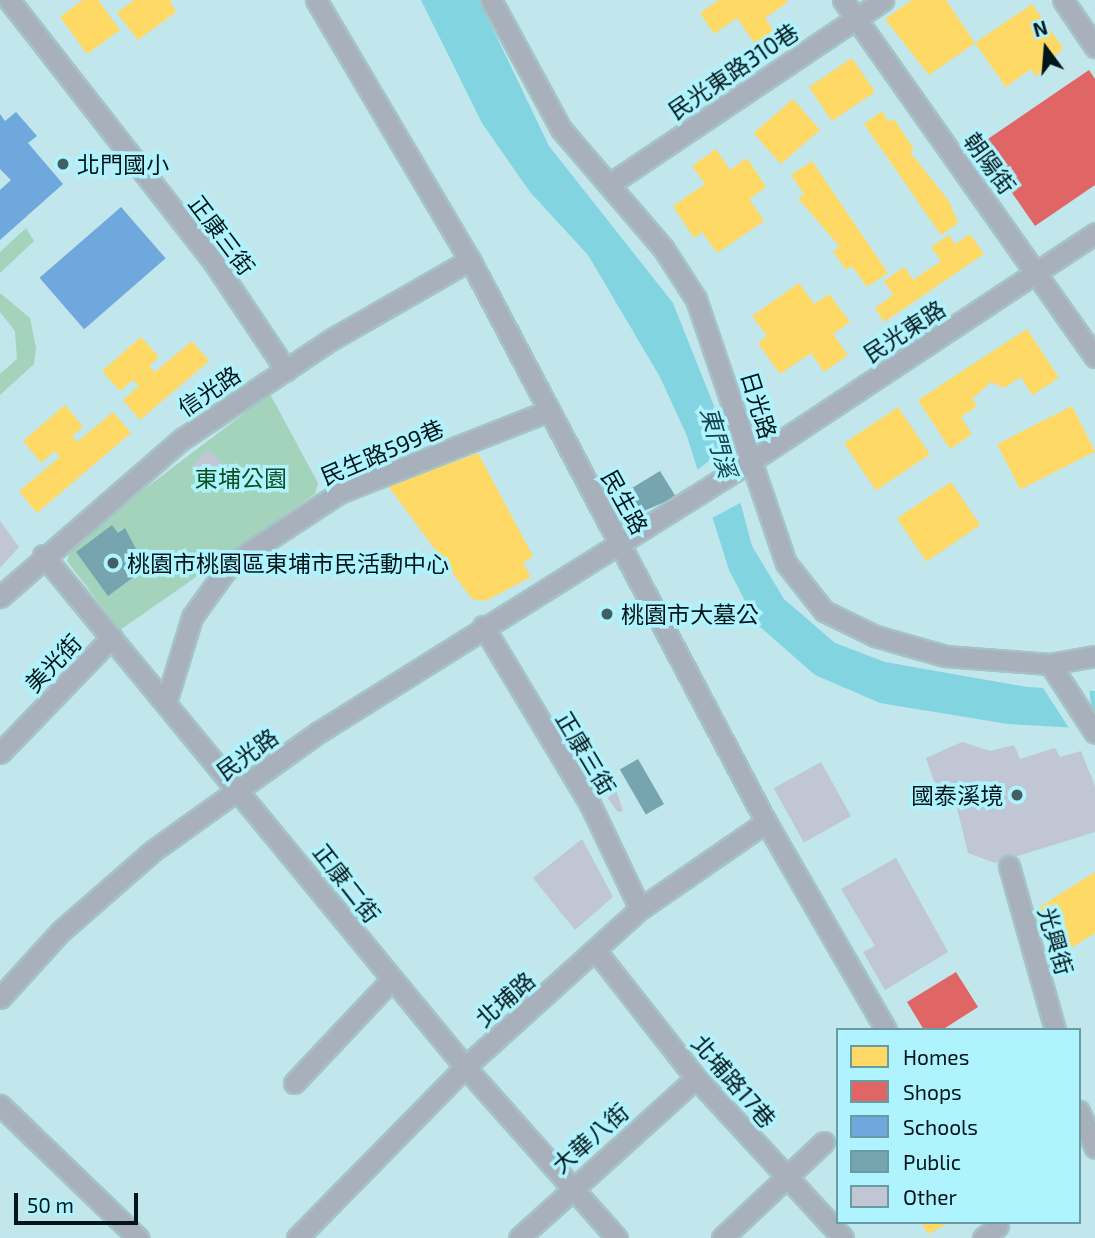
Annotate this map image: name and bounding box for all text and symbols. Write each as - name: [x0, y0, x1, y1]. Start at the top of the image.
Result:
- north arrow: [1011, 14, 1081, 84]
- text: N: [1030, 15, 1050, 41]
- street label: 民光東路310巷: [663, 17, 803, 125]
- street label: 朝陽街: [959, 127, 1021, 199]
- place label: 北門國小: [77, 150, 169, 178]
- marker: 北門國小: [55, 156, 71, 172]
- street label: 正康三街: [183, 190, 261, 280]
- street label: 民光東路: [858, 294, 950, 368]
- street label: 信光路: [173, 360, 245, 422]
- street label: 日光路: [736, 368, 782, 442]
- water label: 東門溪: [695, 403, 743, 481]
- street label: 民生路599巷: [316, 414, 448, 490]
- park label: 東埔公園: [195, 464, 287, 492]
- street label: 民生路: [596, 465, 654, 539]
- place label: 桃園市桃園區東埔市民活動中心: [127, 549, 449, 577]
- marker: 桃園市桃園區東埔市民活動中心: [105, 555, 121, 571]
- place label: 桃園市大墓公: [621, 600, 759, 628]
- marker: 桃園市大墓公: [599, 606, 615, 622]
- street label: 美光街: [19, 629, 87, 697]
- street label: 正康三街: [550, 706, 622, 800]
- street label: 民光路: [211, 723, 283, 785]
- place label: 國泰溪境: [911, 781, 1003, 809]
- marker: 國泰溪境: [1009, 787, 1025, 803]
- street label: 正康二街: [308, 838, 386, 928]
- street label: 光興街: [1033, 904, 1079, 978]
- street label: 北埔路: [470, 966, 540, 1032]
- legend: [836, 1028, 1081, 1224]
- street label: 北埔路17巷: [687, 1029, 781, 1133]
- text: Homes: [903, 1044, 969, 1069]
- text: Shops: [903, 1079, 962, 1104]
- street label: 大華八街: [546, 1097, 634, 1179]
- text: Schools: [903, 1114, 978, 1139]
- text: Public: [903, 1149, 961, 1174]
- scale bar: [18, 1178, 142, 1222]
- text: Other: [903, 1184, 957, 1209]
- text: 50 m: [27, 1192, 74, 1217]

